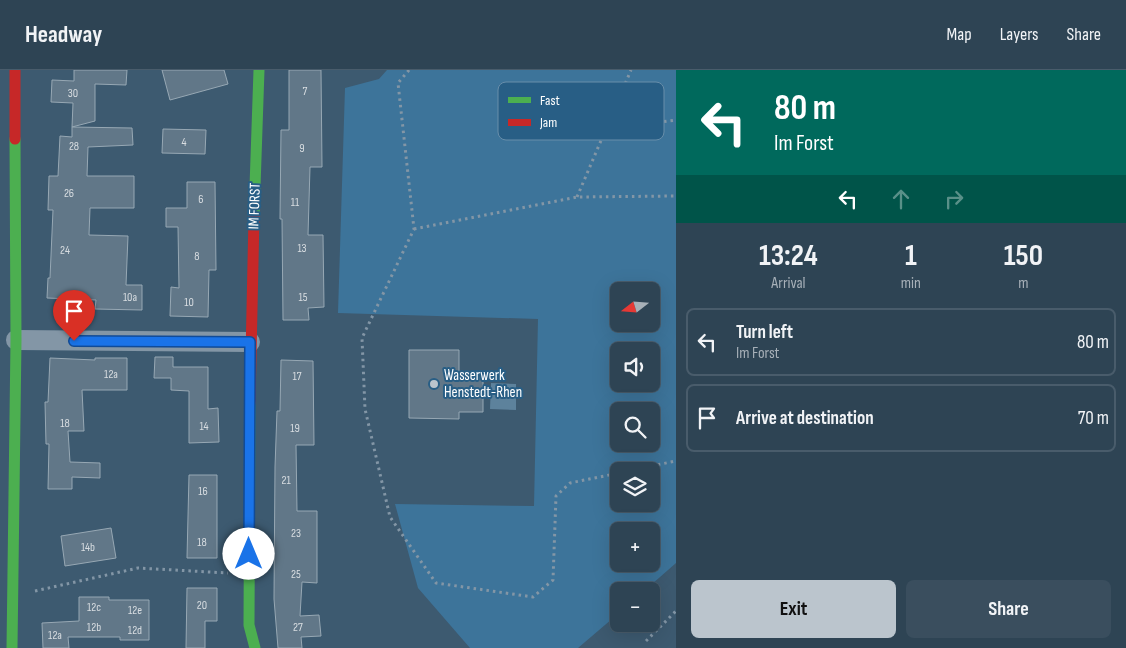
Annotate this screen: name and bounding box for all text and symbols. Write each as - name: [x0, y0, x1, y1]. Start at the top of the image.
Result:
- text: Headway: [25, 20, 102, 49]
- text: Map: [947, 24, 972, 45]
- text: Layers: [1000, 24, 1039, 45]
- text: Share: [1067, 24, 1101, 45]
- legend: [498, 82, 664, 140]
- house number: 7: [303, 84, 308, 99]
- house number: 30: [68, 86, 78, 101]
- text: 80 m: [774, 87, 836, 130]
- icon: left: [691, 90, 756, 155]
- text: Fast: [540, 92, 560, 109]
- text: Jam: [539, 114, 557, 131]
- text: Im Forst: [774, 130, 834, 157]
- house number: 4: [181, 135, 187, 150]
- house number: 28: [69, 139, 79, 154]
- house number: 9: [299, 141, 305, 156]
- street label: IM FORST: [244, 182, 265, 230]
- icon: left: [834, 185, 862, 213]
- icon: ahead: [887, 185, 915, 213]
- icon: right: [940, 185, 968, 213]
- house number: 26: [64, 186, 74, 201]
- house number: 6: [198, 192, 204, 207]
- house number: 11: [291, 195, 300, 210]
- text: 13:24: [759, 238, 818, 274]
- text: 1: [905, 238, 917, 274]
- text: 150: [1004, 238, 1043, 274]
- house number: 13: [297, 241, 307, 256]
- house number: 24: [60, 243, 70, 258]
- house number: 8: [194, 249, 200, 264]
- text: Arrival: [771, 274, 806, 293]
- text: min: [901, 274, 921, 293]
- text: m: [1018, 274, 1029, 293]
- north arrow: [610, 282, 660, 332]
- map controls: [610, 282, 660, 632]
- pin: [53, 290, 95, 341]
- house number: 10a: [123, 290, 137, 305]
- house number: 15: [298, 290, 308, 305]
- house number: 10: [184, 295, 194, 310]
- icon: arrive: [60, 297, 88, 325]
- text: Turn left: [736, 321, 793, 344]
- icon: left: [693, 328, 721, 356]
- text: 80 m: [1077, 331, 1109, 354]
- button: sound: [610, 342, 660, 392]
- text: Im Forst: [736, 344, 780, 363]
- place label: Wasserwerk Henstedt-Rhen: [444, 366, 522, 402]
- house number: 12a: [104, 367, 118, 382]
- house number: 17: [293, 369, 302, 384]
- marker: Wasserwerk Henstedt-Rhen: [428, 378, 440, 390]
- button: search: [610, 402, 660, 452]
- icon: arrive: [693, 404, 721, 432]
- text: Arrive at destination: [736, 407, 874, 430]
- text: 70 m: [1078, 407, 1109, 430]
- house number: 18: [60, 416, 70, 431]
- house number: 14: [199, 419, 209, 434]
- house number: 19: [290, 421, 300, 436]
- button: layers: [610, 462, 660, 512]
- house number: 21: [281, 473, 291, 488]
- house number: 16: [198, 484, 208, 499]
- button: +: [610, 522, 660, 572]
- house number: 23: [291, 526, 301, 541]
- position arrow: [222, 527, 274, 579]
- house number: 18: [197, 535, 207, 550]
- house number: 14b: [81, 540, 95, 555]
- house number: 25: [291, 567, 301, 582]
- button: Exit: [691, 580, 896, 638]
- button: Share: [906, 580, 1111, 638]
- button: −: [610, 582, 660, 632]
- house number: 20: [197, 598, 207, 613]
- house number: 12c: [87, 600, 101, 615]
- house number: 12e: [128, 603, 142, 618]
- house number: 12b: [87, 620, 101, 635]
- house number: 27: [293, 620, 303, 635]
- house number: 12d: [128, 623, 142, 638]
- house number: 12a: [48, 628, 62, 643]

